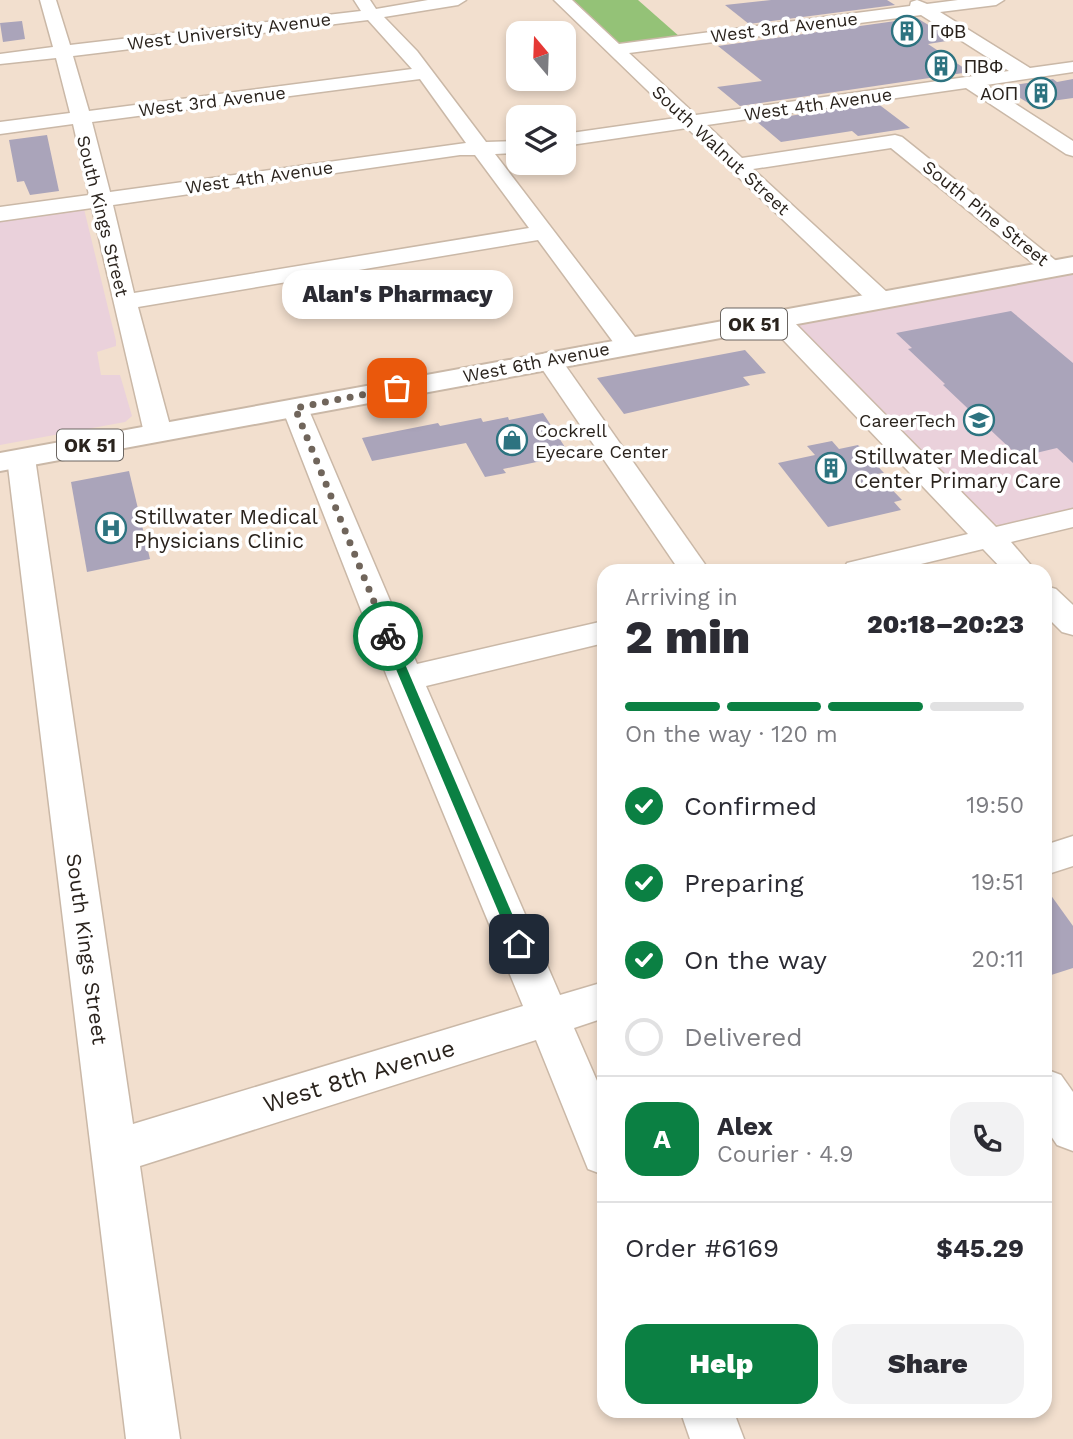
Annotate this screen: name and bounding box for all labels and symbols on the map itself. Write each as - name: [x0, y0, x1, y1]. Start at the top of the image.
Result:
- street label: West University Avenue: [126, 8, 332, 54]
- street label: West 3rd Avenue: [709, 8, 859, 46]
- building icon: ΓΦΒ: [890, 14, 924, 48]
- north arrow: [506, 21, 576, 91]
- place label: ΓΦΒ: [930, 21, 966, 42]
- building icon: ΠΒΦ: [924, 49, 958, 83]
- place label: ΠΒΦ: [964, 56, 1003, 77]
- building icon: AOΠ: [1024, 76, 1058, 110]
- street label: South Walnut Street: [648, 81, 794, 219]
- street label: West 3rd Avenue: [137, 82, 287, 120]
- street label: West 4th Avenue: [743, 83, 893, 125]
- place label: AOΠ: [980, 83, 1018, 104]
- street label: South Kings Street: [73, 133, 133, 299]
- street label: West 4th Avenue: [184, 156, 334, 198]
- street label: South Pine Street: [919, 156, 1054, 270]
- callout: Alan's Pharmacy: [282, 269, 512, 318]
- road number: OK 51: [721, 308, 787, 340]
- street label: West 6th Avenue: [461, 337, 611, 387]
- pin: [367, 358, 427, 418]
- school or university icon: CareerTech: [962, 403, 996, 437]
- place label: CareerTech: [859, 410, 956, 431]
- place label: Cockrell Eyecare Center: [535, 420, 668, 462]
- shop icon: Cockrell Eyecare Center: [495, 423, 529, 457]
- road number: OK 51: [57, 430, 123, 460]
- place label: Stillwater Medical Center Primary Care: [854, 444, 1061, 493]
- building icon: Stillwater Medical Center Primary Care: [814, 451, 848, 485]
- place label: Stillwater Medical Physicians Clinic: [134, 504, 319, 553]
- hospital icon: Stillwater Medical Physicians Clinic: [94, 511, 128, 545]
- courier: [353, 601, 423, 671]
- street label: South Kings Street: [61, 852, 113, 1046]
- pin: [489, 914, 549, 974]
- street label: West 8th Avenue: [260, 1034, 458, 1118]

